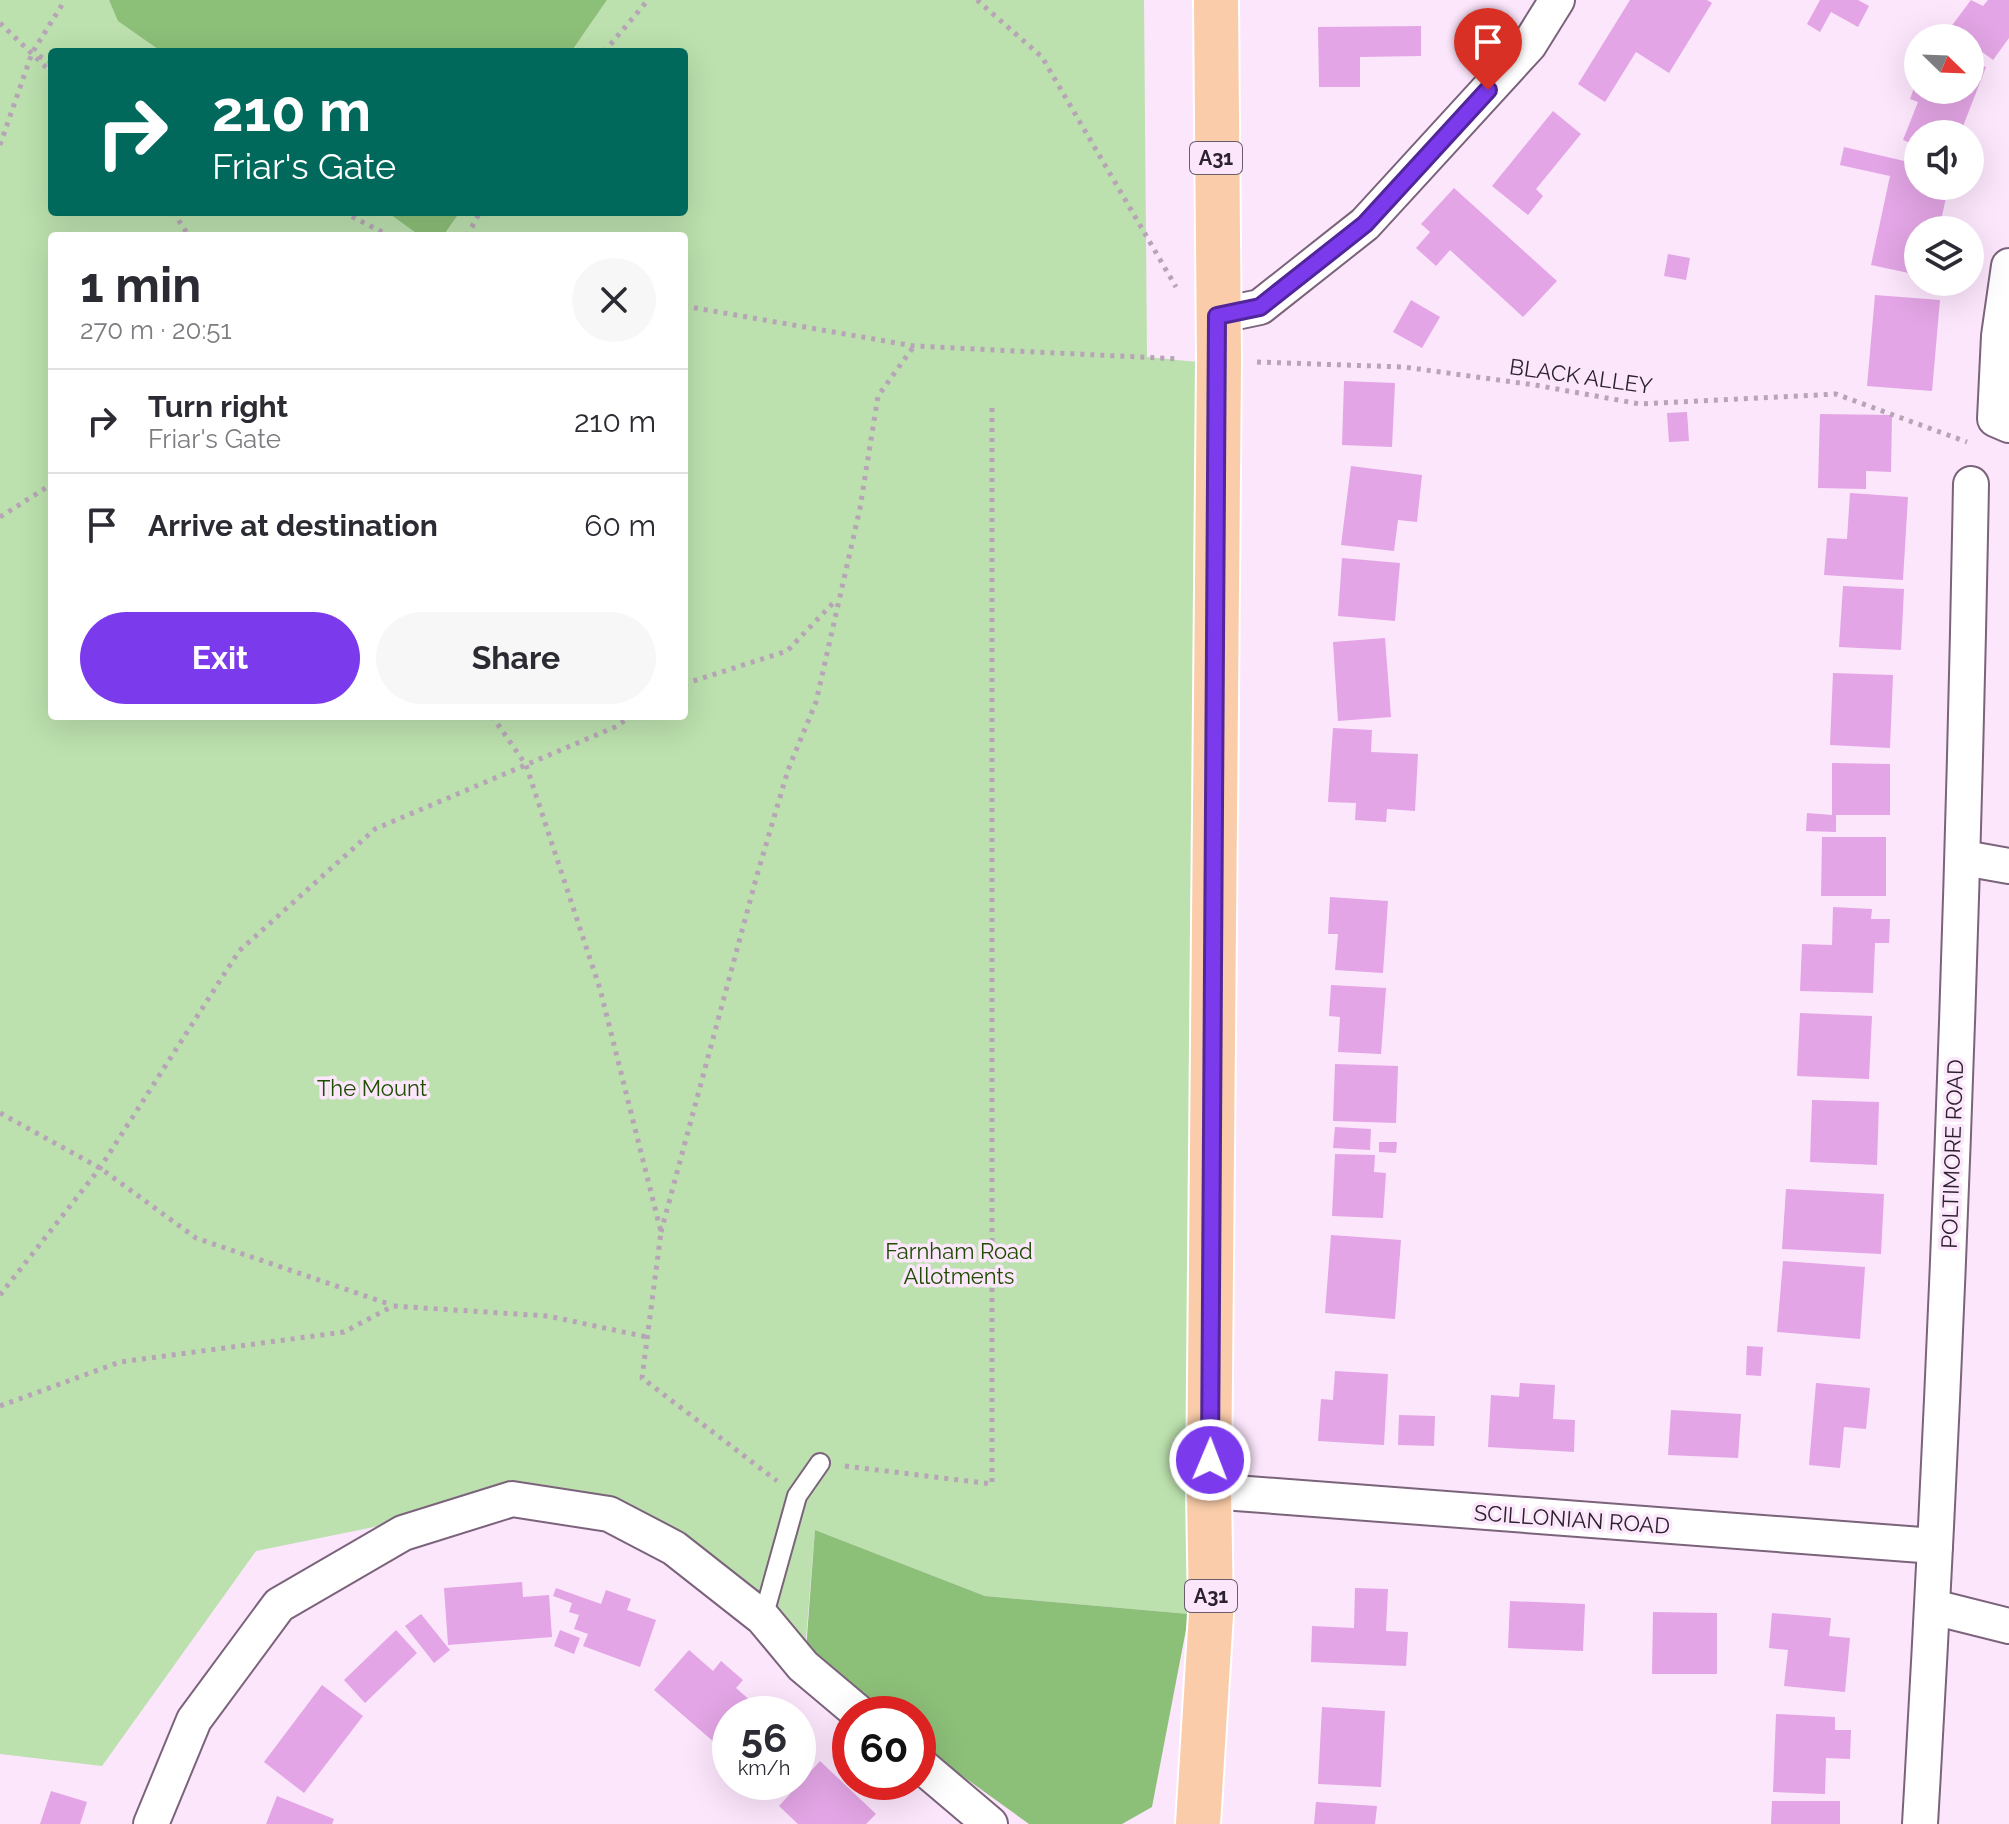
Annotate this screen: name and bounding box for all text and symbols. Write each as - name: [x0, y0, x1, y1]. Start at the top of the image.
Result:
- pin: [1454, 8, 1522, 90]
- icon: arrive: [1466, 20, 1510, 64]
- north arrow: [1904, 24, 1984, 104]
- map controls: [1904, 24, 1984, 296]
- text: 210 m: [212, 78, 371, 144]
- icon: right: [80, 80, 184, 184]
- button: sound: [1904, 120, 1984, 200]
- road number: A31: [1190, 142, 1242, 174]
- text: Friar's Gate: [212, 145, 396, 187]
- button: layers: [1904, 216, 1984, 296]
- text: 1 min: [80, 257, 201, 313]
- button: close: [572, 258, 656, 342]
- text: 270 m · 20:51: [80, 315, 232, 345]
- street label: BLACK ALLEY: [1508, 353, 1654, 399]
- text: Turn right: [148, 389, 288, 424]
- icon: right: [80, 399, 124, 443]
- text: 210 m: [574, 404, 656, 439]
- text: Friar's Gate: [148, 424, 281, 454]
- icon: arrive: [80, 503, 124, 547]
- text: Arrive at destination: [148, 508, 438, 543]
- text: 60 m: [584, 508, 656, 543]
- button: Exit: [80, 612, 360, 704]
- button: Share: [376, 612, 656, 704]
- street label: POLTIMORE ROAD: [1936, 1059, 1968, 1249]
- park label: The Mount: [317, 1075, 428, 1101]
- park label: Farnham Road Allotments: [885, 1238, 1033, 1289]
- position arrow: [1168, 1418, 1252, 1502]
- street label: SCILLONIAN ROAD: [1473, 1499, 1671, 1539]
- road number: A31: [1185, 1580, 1237, 1612]
- speed limit sign: 60: [832, 1696, 936, 1800]
- text: 56: [741, 1714, 787, 1761]
- text: km/h: [738, 1756, 790, 1780]

